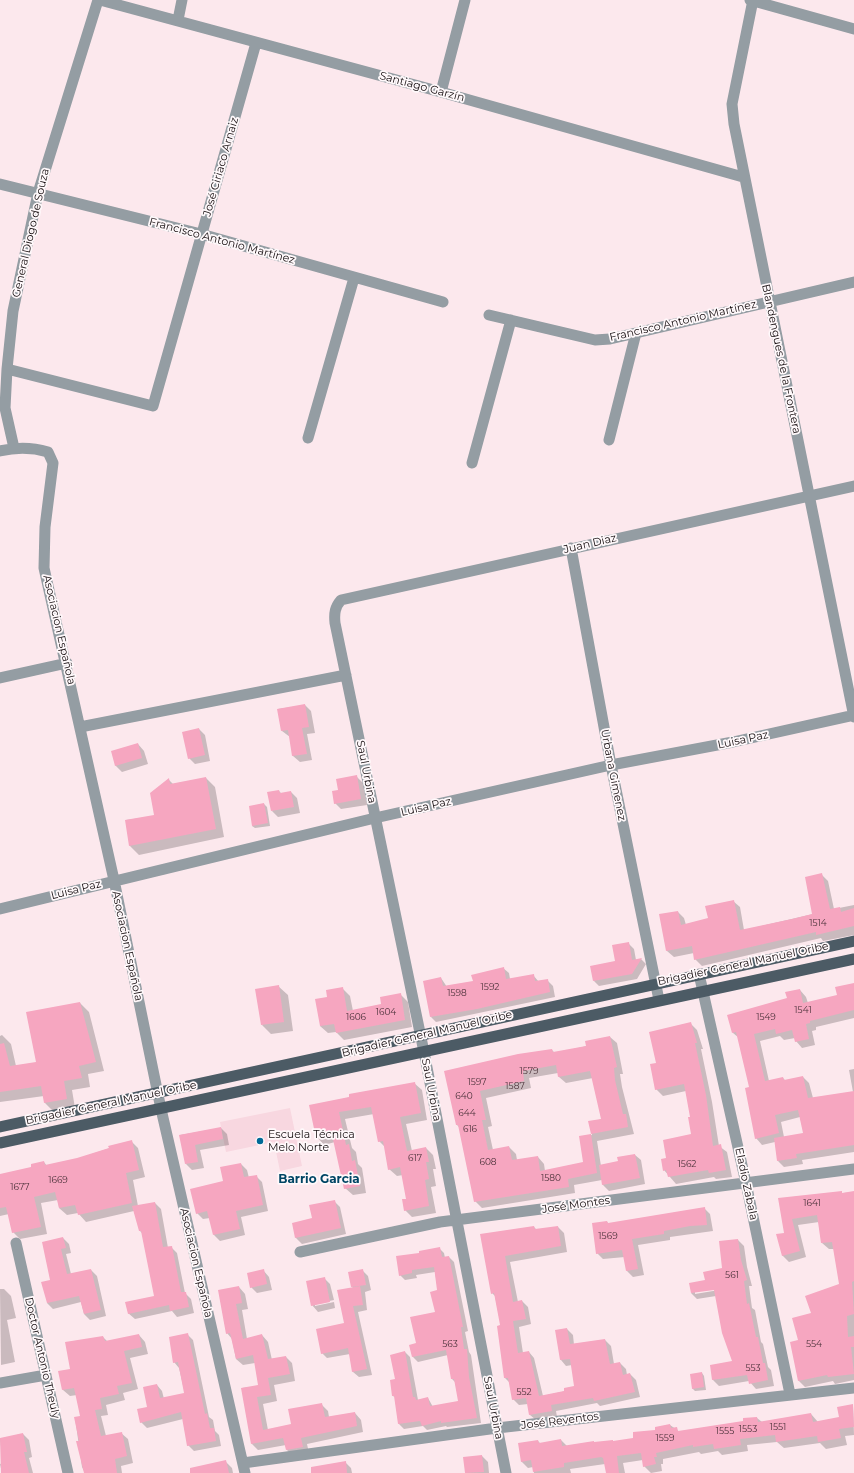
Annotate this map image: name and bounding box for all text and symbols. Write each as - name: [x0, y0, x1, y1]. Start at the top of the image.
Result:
- street label: Santiago Garzín: [378, 69, 466, 105]
- street label: José Ciriaco Arnaiz: [201, 116, 241, 218]
- street label: General Diogo de Souza: [10, 167, 52, 299]
- street label: Francisco Antonio Martínez: [148, 215, 296, 267]
- street label: Blandengues de la Frontera: [759, 283, 803, 435]
- street label: Francisco Antonio Martínez: [608, 298, 758, 344]
- street label: Juan Diaz: [562, 532, 618, 556]
- street label: Asociacion Española: [40, 574, 78, 686]
- street label: Urbana Gimenez: [598, 728, 628, 822]
- street label: Luisa Paz: [717, 728, 769, 752]
- street label: Saul Urbina: [353, 739, 379, 805]
- street label: Luisa Paz: [400, 795, 452, 819]
- street label: Luisa Paz: [50, 877, 102, 903]
- street label: Asociacion Española: [109, 890, 145, 1002]
- house number: 1514: [809, 918, 827, 928]
- street label: Brigadier General Manuel Oribe: [656, 939, 830, 989]
- house number: 1592: [481, 982, 499, 992]
- house number: 1598: [447, 988, 467, 998]
- house number: 1541: [794, 1005, 812, 1015]
- house number: 1604: [376, 1007, 396, 1017]
- street label: Brigadier General Manuel Oribe: [341, 1008, 513, 1060]
- house number: 1606: [346, 1012, 366, 1022]
- house number: 1549: [756, 1012, 776, 1022]
- street label: Saul Urbina: [418, 1057, 444, 1123]
- house number: 1579: [519, 1066, 539, 1076]
- house number: 1597: [467, 1077, 487, 1087]
- street label: Brigadier General Manuel Oribe: [24, 1078, 198, 1128]
- house number: 1587: [505, 1081, 525, 1091]
- house number: 640: [455, 1091, 473, 1101]
- house number: 644: [458, 1108, 476, 1118]
- house number: 616: [463, 1124, 477, 1134]
- place label: Escuela Técnica Melo Norte: [268, 1128, 355, 1154]
- marker: Escuela Técnica Melo Norte: [255, 1136, 265, 1146]
- street label: Eladio Zabala: [732, 1146, 760, 1222]
- house number: 617: [408, 1153, 422, 1163]
- house number: 608: [479, 1157, 497, 1167]
- house number: 1562: [678, 1159, 696, 1169]
- district label: Barrio Garcia: [278, 1172, 360, 1186]
- house number: 1580: [541, 1173, 561, 1183]
- house number: 1669: [48, 1175, 68, 1185]
- house number: 1677: [10, 1182, 30, 1192]
- street label: José Montes: [541, 1194, 611, 1216]
- house number: 1641: [803, 1198, 821, 1208]
- street label: Asociacion Española: [177, 1207, 215, 1319]
- house number: 1569: [598, 1231, 618, 1241]
- house number: 561: [725, 1270, 739, 1280]
- street label: Doctor Antonio Theuly: [22, 1296, 62, 1420]
- house number: 563: [442, 1339, 458, 1349]
- house number: 554: [806, 1339, 822, 1349]
- house number: 553: [745, 1363, 761, 1373]
- street label: Saul Urbina: [480, 1375, 506, 1441]
- house number: 552: [516, 1387, 532, 1397]
- street label: José Reventos: [520, 1410, 600, 1432]
- house number: 1551: [770, 1422, 786, 1432]
- house number: 1553: [739, 1424, 757, 1434]
- house number: 1555: [716, 1426, 734, 1436]
- house number: 1559: [656, 1433, 674, 1443]

